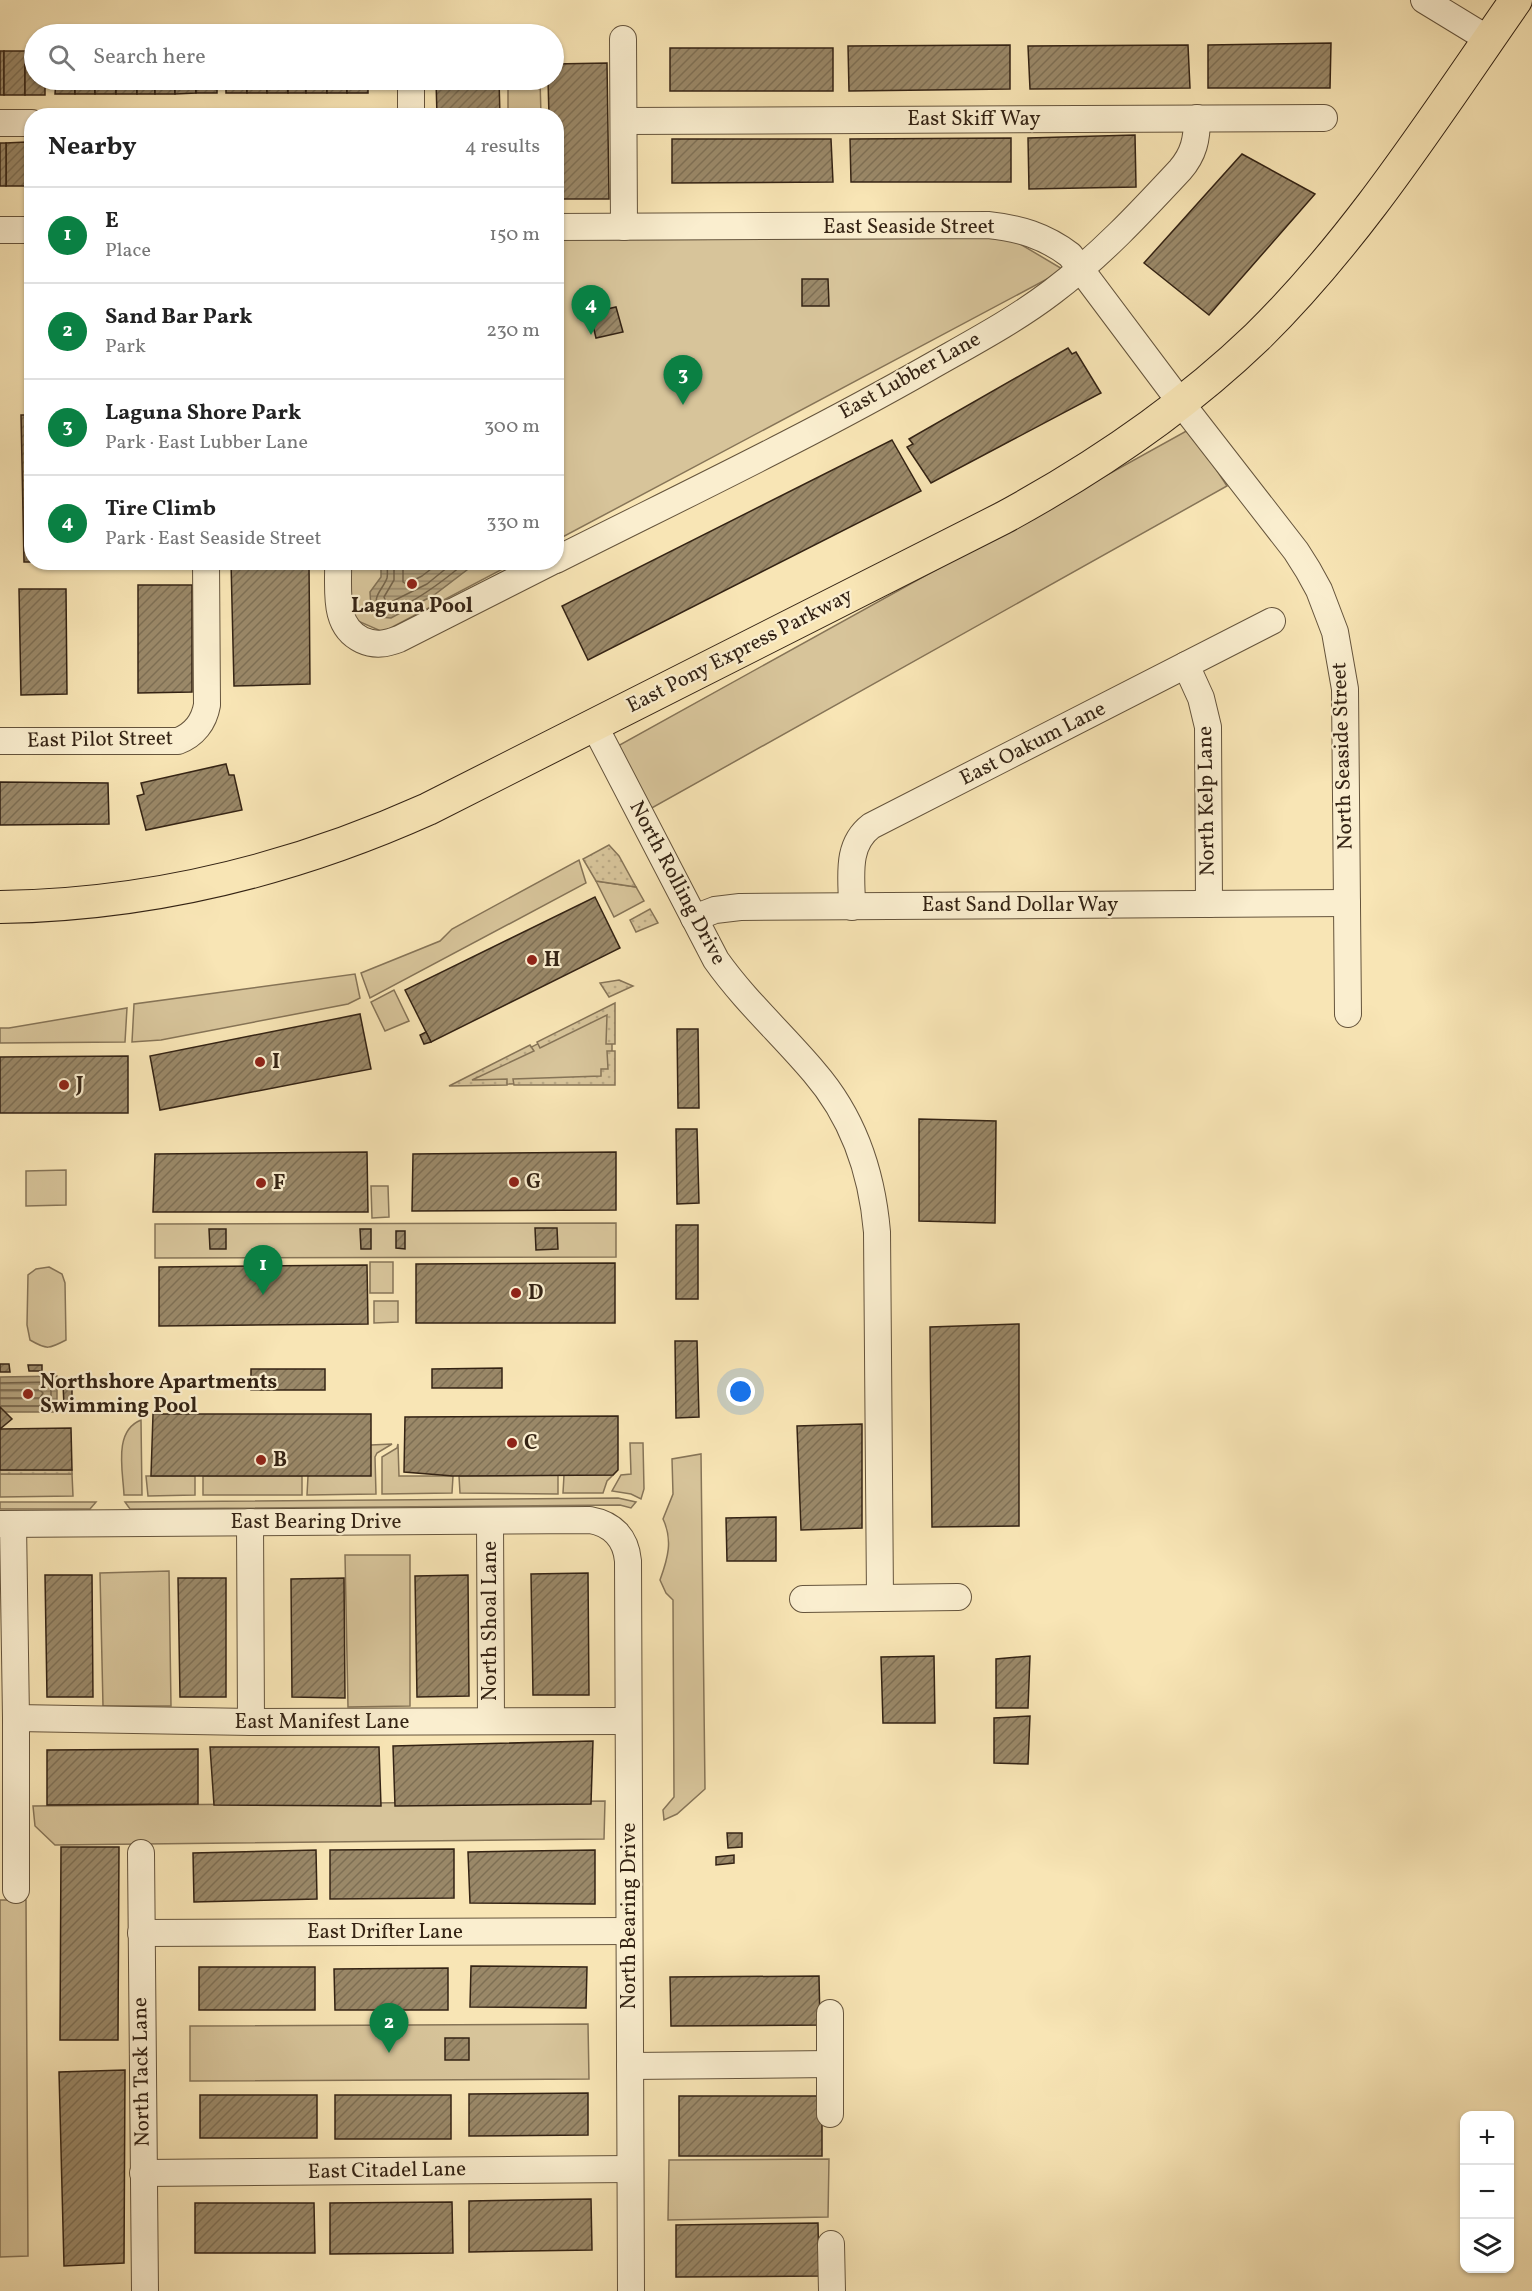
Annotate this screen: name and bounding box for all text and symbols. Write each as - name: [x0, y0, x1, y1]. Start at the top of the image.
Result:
- search box: [24, 24, 564, 90]
- icon: search: [45, 41, 78, 74]
- text: Search here: [93, 42, 206, 73]
- street label: East Skiff Way: [907, 105, 1041, 134]
- text: Nearby: [48, 129, 137, 165]
- text: 4 results: [465, 133, 540, 161]
- text: E: [105, 206, 119, 237]
- street label: East Seaside Street: [823, 213, 995, 242]
- text: 1: [63, 221, 72, 249]
- text: 150 m: [489, 221, 540, 249]
- text: Place: [105, 237, 151, 265]
- pin: 4: [572, 286, 610, 335]
- text: Sand Bar Park: [105, 302, 253, 333]
- text: 2: [62, 317, 73, 345]
- text: 230 m: [486, 317, 540, 345]
- street label: East Lubber Lane: [834, 325, 986, 427]
- text: Park: [105, 333, 146, 361]
- pin: 3: [664, 356, 702, 405]
- text: Laguna Shore Park: [105, 398, 301, 429]
- text: 3: [62, 413, 73, 441]
- text: 300 m: [484, 413, 540, 441]
- text: Park · East Lubber Lane: [105, 429, 308, 457]
- text: Tire Climb: [105, 494, 216, 525]
- text: 4: [61, 509, 74, 537]
- text: 330 m: [486, 509, 540, 537]
- text: Park · East Seaside Street: [105, 525, 322, 553]
- marker: Laguna Pool: [405, 577, 419, 591]
- street label: East Pony Express Parkway: [622, 581, 859, 721]
- place label: Laguna Pool: [351, 592, 473, 621]
- street label: North Seaside Street: [1325, 662, 1361, 850]
- street label: East Oakum Lane: [955, 695, 1111, 793]
- street label: East Pilot Street: [27, 724, 173, 756]
- street label: North Kelp Lane: [1191, 726, 1223, 876]
- street label: North Rolling Drive: [621, 796, 733, 970]
- street label: East Sand Dollar Way: [922, 891, 1119, 920]
- place label: H: [544, 946, 560, 975]
- marker: H: [525, 953, 539, 967]
- place label: I: [272, 1048, 280, 1077]
- marker: I: [253, 1055, 267, 1069]
- place label: J: [75, 1071, 84, 1100]
- marker: J: [57, 1078, 71, 1092]
- place label: G: [526, 1168, 541, 1197]
- place label: F: [273, 1169, 285, 1198]
- marker: G: [507, 1175, 521, 1189]
- marker: F: [254, 1176, 268, 1190]
- pin: 1: [244, 1246, 282, 1295]
- place label: D: [528, 1279, 543, 1308]
- marker: D: [509, 1286, 523, 1300]
- place label: Northshore Apartments Swimming Pool: [40, 1368, 277, 1421]
- your location: [726, 1377, 755, 1406]
- marker: Northshore Apartments Swimming Pool: [21, 1387, 35, 1401]
- place label: C: [524, 1429, 538, 1458]
- marker: C: [505, 1436, 519, 1450]
- place label: B: [273, 1446, 287, 1475]
- marker: B: [254, 1453, 268, 1467]
- street label: East Bearing Drive: [230, 1508, 402, 1537]
- street label: North Shoal Lane: [476, 1541, 505, 1701]
- street label: East Manifest Lane: [235, 1708, 409, 1737]
- street label: North Bearing Drive: [615, 1822, 644, 2010]
- street label: East Drifter Lane: [307, 1918, 463, 1947]
- street label: North Tack Lane: [126, 1997, 158, 2147]
- pin: 2: [370, 2004, 408, 2053]
- map controls: [1460, 2111, 1514, 2273]
- button: +: [1460, 2111, 1514, 2165]
- street label: East Citadel Lane: [308, 2155, 467, 2187]
- button: −: [1460, 2165, 1514, 2219]
- button: layers: [1460, 2219, 1514, 2273]

